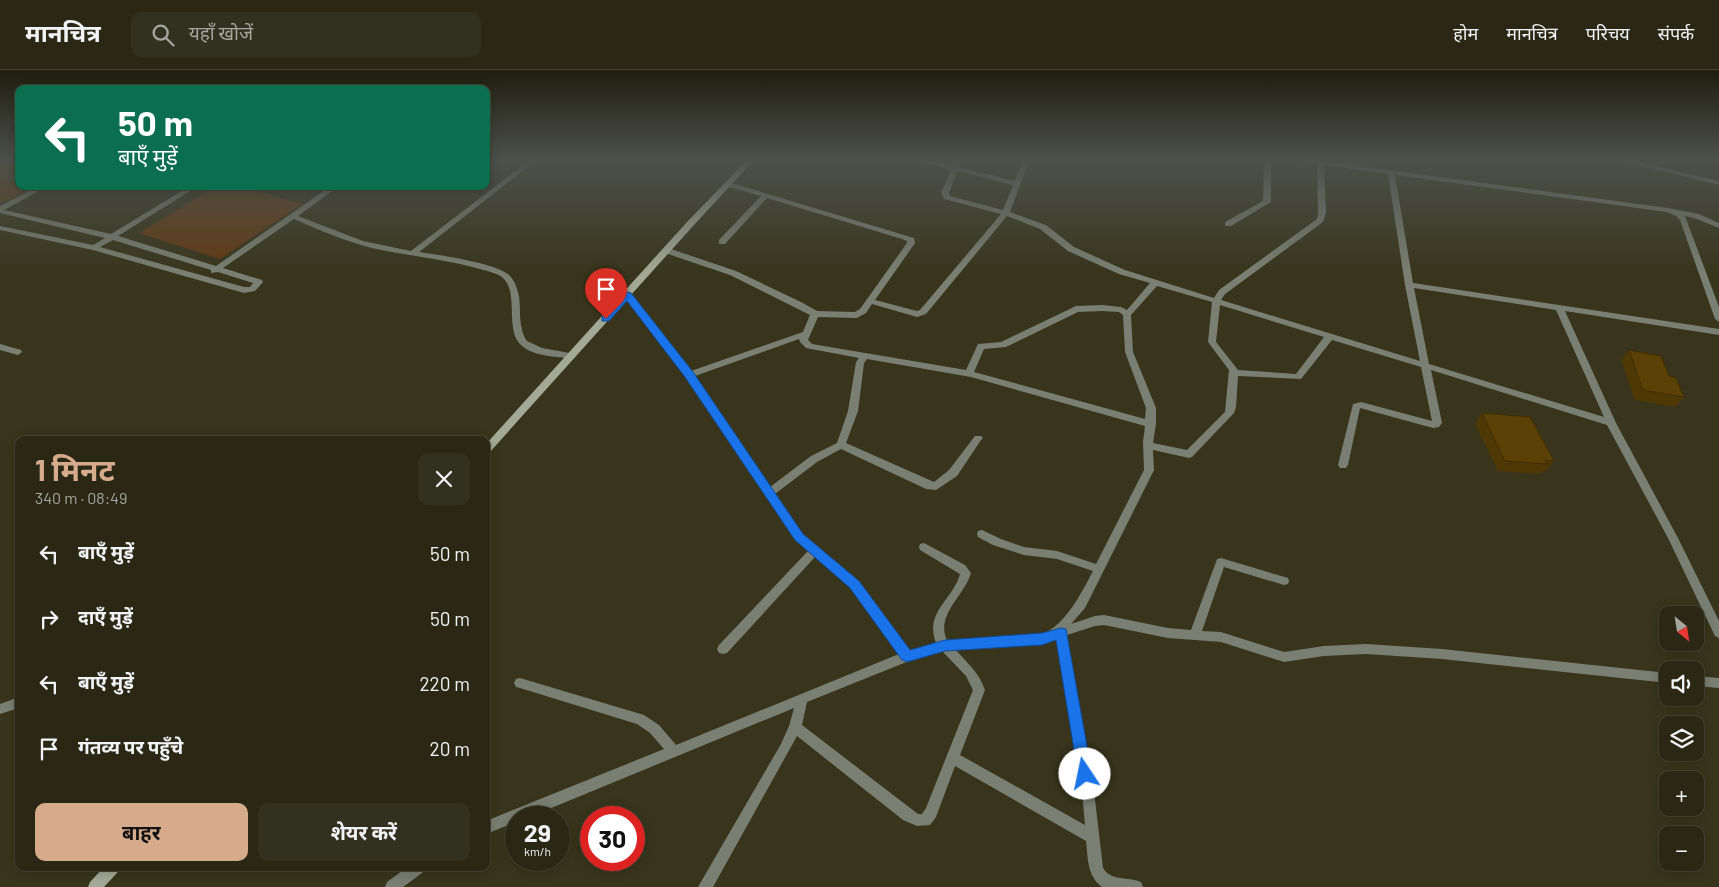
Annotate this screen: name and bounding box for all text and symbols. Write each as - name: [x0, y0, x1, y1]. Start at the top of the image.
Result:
- search box: [131, 12, 481, 57]
- text: मानचित्र: [25, 18, 101, 47]
- icon: search: [149, 21, 177, 49]
- text: यहाँ खोजें: [189, 21, 253, 44]
- text: होम: [1453, 22, 1478, 44]
- text: मानचित्र: [1506, 22, 1558, 44]
- text: परिचय: [1586, 22, 1630, 44]
- text: संपर्क: [1658, 22, 1694, 44]
- text: 50 m: [118, 101, 193, 143]
- icon: left: [35, 105, 100, 170]
- text: बाएँ मुड़ें: [118, 143, 178, 169]
- pin: [585, 268, 627, 319]
- icon: arrive: [592, 275, 620, 303]
- text: 1 मिनट: [35, 451, 115, 487]
- button: close: [418, 453, 470, 505]
- text: 340 m · 08:49: [35, 488, 127, 507]
- icon: left: [35, 540, 63, 568]
- text: बाएँ मुड़ें: [78, 540, 134, 563]
- text: 50 m: [430, 542, 470, 565]
- icon: right: [35, 605, 63, 633]
- text: दाएँ मुड़ें: [78, 605, 133, 628]
- north arrow: [1659, 606, 1704, 651]
- map controls: [1659, 606, 1704, 871]
- text: 50 m: [430, 607, 470, 630]
- button: sound: [1659, 661, 1704, 706]
- icon: left: [35, 670, 63, 698]
- text: बाएँ मुड़ें: [78, 670, 134, 693]
- text: 220 m: [419, 672, 470, 695]
- button: layers: [1659, 716, 1704, 761]
- icon: arrive: [35, 735, 63, 763]
- text: गंतव्य पर पहुँचे: [78, 735, 183, 758]
- text: 20 m: [430, 737, 470, 760]
- position arrow: [1058, 747, 1110, 799]
- button: +: [1659, 771, 1704, 816]
- button: बाहर: [35, 803, 248, 861]
- button: शेयर करें: [258, 803, 470, 861]
- speed limit sign: 30: [580, 806, 645, 871]
- text: 29: [524, 817, 551, 847]
- button: −: [1659, 826, 1704, 871]
- text: km/h: [524, 844, 551, 858]

